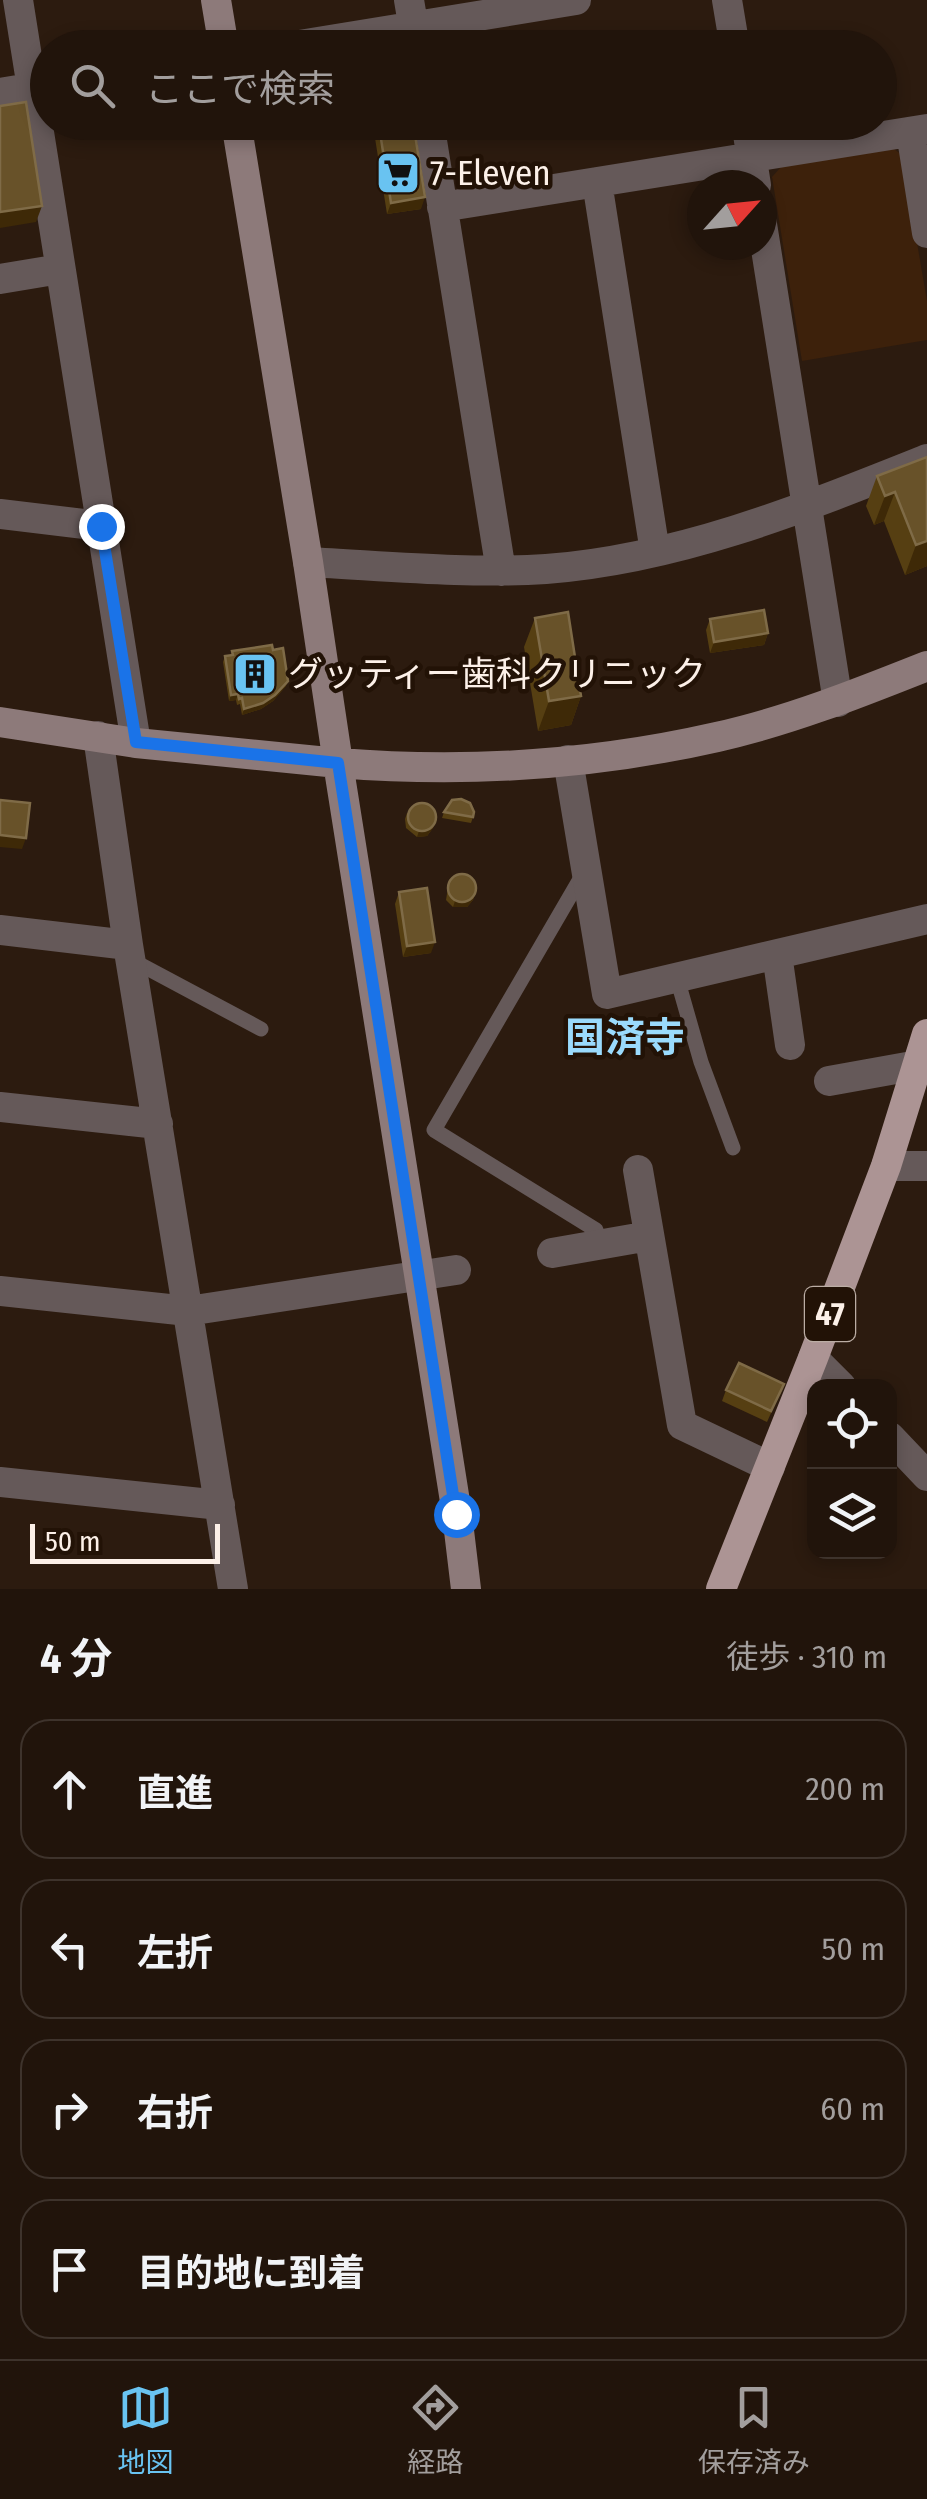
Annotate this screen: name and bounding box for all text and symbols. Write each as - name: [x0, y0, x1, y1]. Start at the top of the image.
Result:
- search box: [30, 30, 897, 140]
- icon: search: [65, 58, 120, 113]
- text: ここで検索: [145, 66, 335, 112]
- supermarket icon: 7-Eleven: [375, 150, 421, 196]
- place label: 7-Eleven: [430, 152, 551, 194]
- north arrow: [687, 170, 777, 260]
- route end: [79, 504, 125, 550]
- building icon: グッティー歯科クリニック: [232, 651, 278, 697]
- place label: グッティー歯科クリニック: [288, 653, 706, 695]
- district label: 国済寺: [565, 1014, 685, 1062]
- road number: 47: [805, 1287, 855, 1341]
- map controls: [807, 1379, 897, 1559]
- button: locate: [807, 1379, 897, 1469]
- button: layers: [807, 1469, 897, 1559]
- route start: [434, 1492, 480, 1538]
- scale bar: [30, 1519, 220, 1564]
- text: 50 m: [45, 1525, 101, 1558]
- text: 4 分: [40, 1634, 112, 1684]
- text: 徒歩 · 310 m: [726, 1638, 887, 1676]
- icon: ahead: [42, 1762, 97, 1817]
- text: 直進: [137, 1770, 213, 1816]
- text: 200 m: [805, 1770, 885, 1808]
- icon: left: [42, 1922, 97, 1977]
- text: 左折: [137, 1930, 213, 1976]
- text: 50 m: [822, 1930, 885, 1968]
- icon: right: [42, 2082, 97, 2137]
- text: 右折: [137, 2090, 213, 2136]
- text: 60 m: [820, 2090, 885, 2128]
- icon: arrive: [42, 2242, 97, 2297]
- text: 目的地に到着: [137, 2250, 365, 2296]
- tab: 地図: [117, 2380, 173, 2480]
- tab: 経路: [407, 2380, 464, 2480]
- tab: 保存済み: [698, 2380, 810, 2480]

